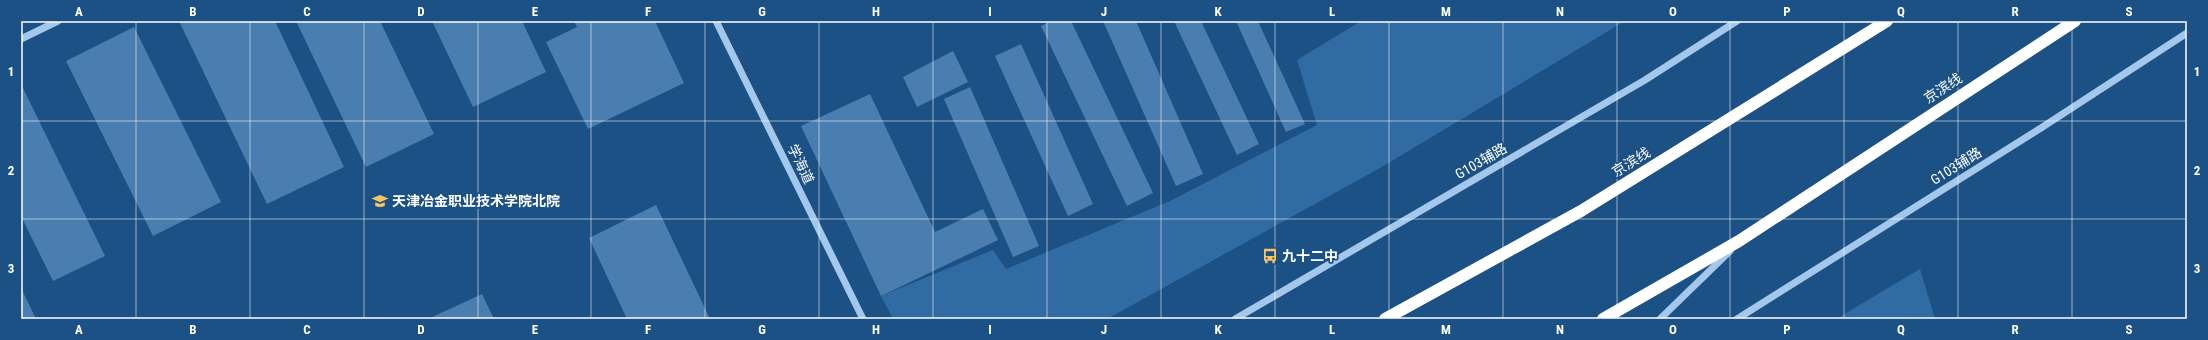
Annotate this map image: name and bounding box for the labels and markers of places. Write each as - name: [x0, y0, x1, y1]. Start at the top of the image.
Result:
- school or university icon: 天津冶金职业技术学院北院: [371, 192, 389, 210]
- place label: 天津冶金职业技术学院北院: [392, 193, 560, 209]
- bus stop icon: 九十二中: [1261, 247, 1279, 265]
- place label: 九十二中: [1282, 248, 1338, 264]

